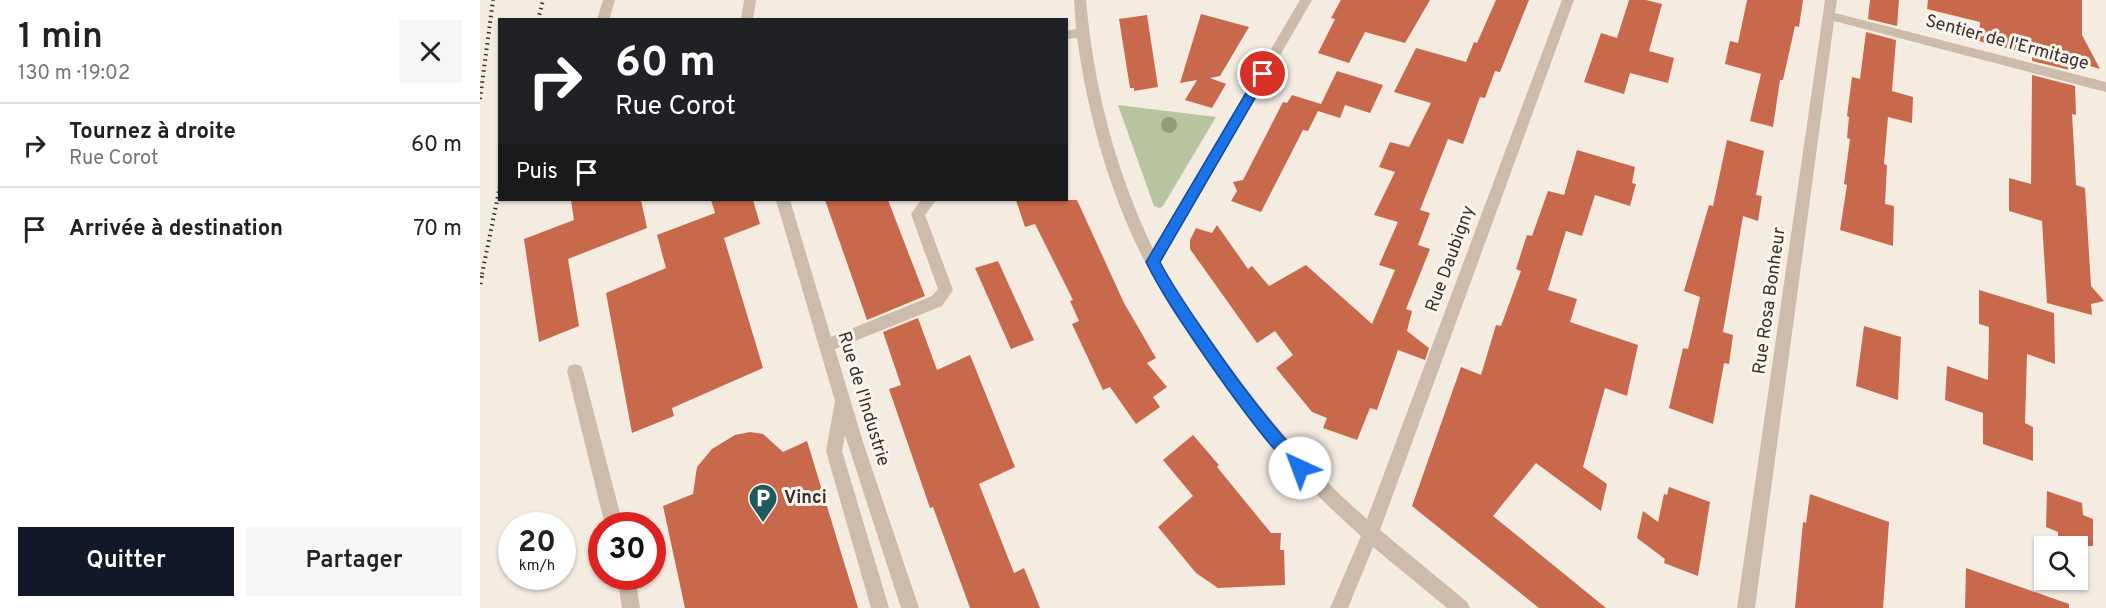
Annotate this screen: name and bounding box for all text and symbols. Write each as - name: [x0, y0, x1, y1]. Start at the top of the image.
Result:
- street label: Sentier de l'Ermitage: [1923, 10, 2091, 76]
- text: 1 min: [18, 15, 103, 61]
- button: close: [399, 20, 462, 83]
- text: 60 m: [615, 38, 716, 91]
- icon: right: [516, 42, 594, 120]
- pin: [1237, 48, 1288, 99]
- icon: arrive: [1246, 57, 1279, 90]
- text: 130 m · 19:02: [18, 61, 130, 87]
- text: Rue Corot: [615, 90, 736, 124]
- text: Tournez à droite: [69, 119, 236, 146]
- icon: right: [18, 129, 51, 162]
- text: 60 m: [411, 132, 462, 159]
- text: Rue Corot: [69, 146, 159, 172]
- icon: arrive: [570, 156, 603, 189]
- text: Puis: [516, 159, 558, 186]
- street label: Rue Daubigny: [1421, 203, 1481, 315]
- icon: arrive: [18, 213, 51, 246]
- text: Arrivée à destination: [69, 216, 283, 243]
- text: 70 m: [413, 216, 462, 243]
- street label: Rue Rosa Bonheur: [1748, 226, 1792, 376]
- street label: Rue de l'Industrie: [832, 329, 894, 469]
- position arrow: [1268, 436, 1332, 500]
- parking icon: Vinci: [747, 482, 779, 524]
- place label: Vinci: [784, 487, 827, 510]
- speed limit sign: 30: [588, 512, 666, 590]
- text: 20: [518, 525, 556, 562]
- button: Quitter: [18, 527, 234, 596]
- button: Partager: [246, 527, 462, 596]
- map controls: [2034, 536, 2088, 590]
- button: search: [2034, 536, 2088, 590]
- text: km/h: [519, 557, 555, 576]

